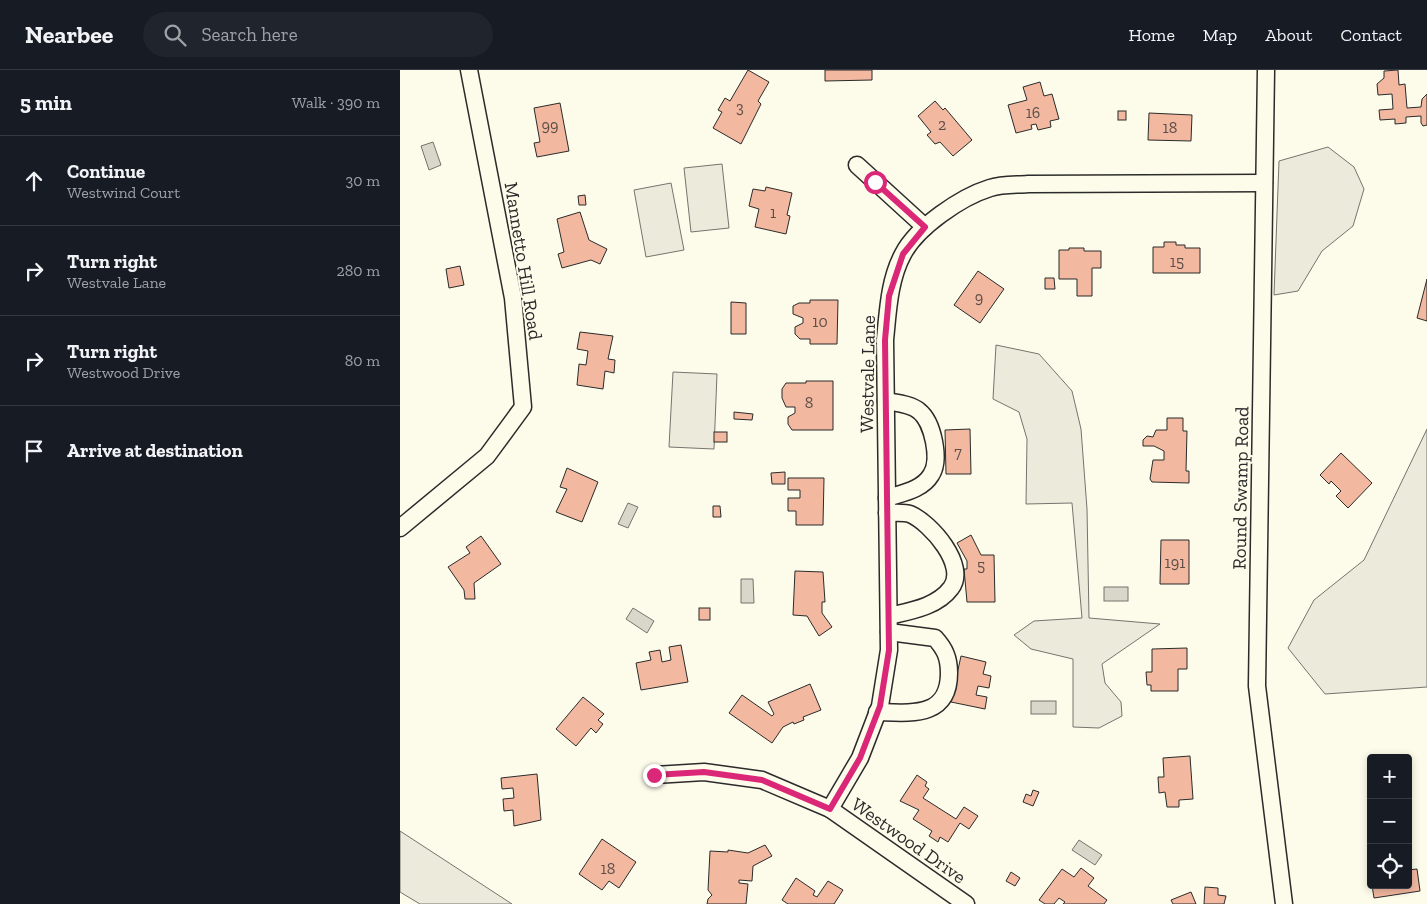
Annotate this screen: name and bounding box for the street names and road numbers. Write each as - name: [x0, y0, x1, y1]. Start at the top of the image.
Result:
- street label: Mannetto Hill Road: [500, 180, 547, 342]
- street label: Westvale Lane: [855, 315, 880, 433]
- street label: Round Swamp Road: [1228, 406, 1253, 570]
- street label: Westwood Drive: [847, 792, 970, 888]

